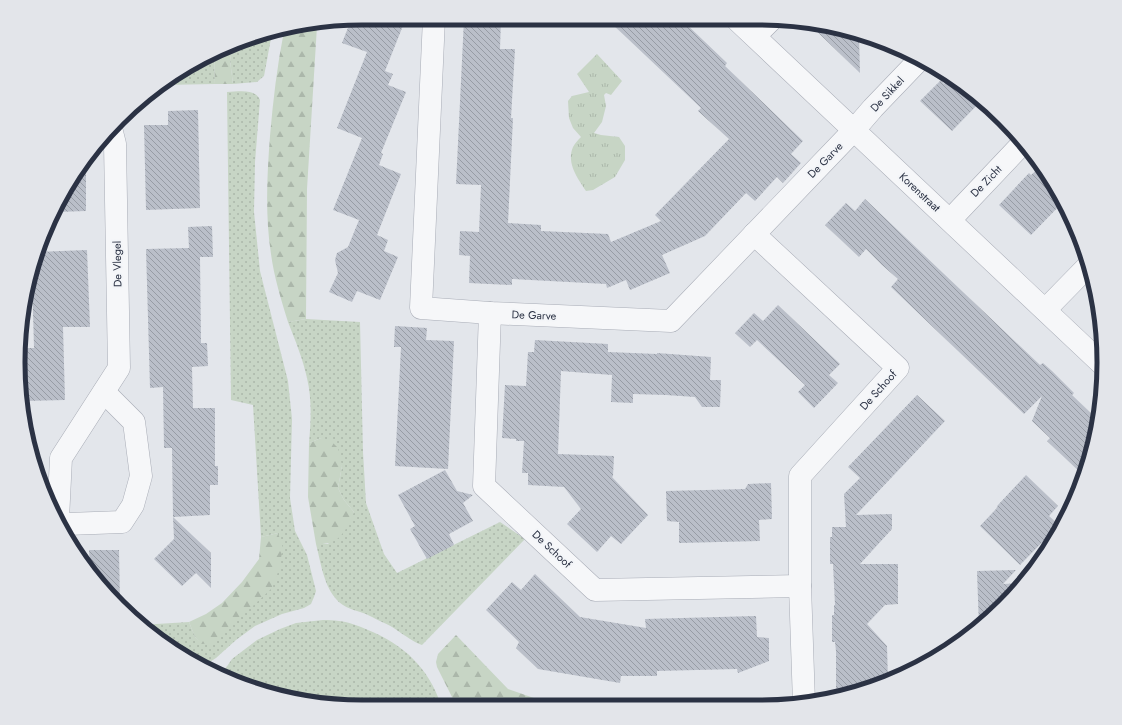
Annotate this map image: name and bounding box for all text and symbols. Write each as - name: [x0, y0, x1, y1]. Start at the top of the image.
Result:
- street label: De Sikkel: [866, 73, 908, 115]
- street label: De Garve: [804, 138, 847, 182]
- street label: De Zicht: [967, 161, 1006, 201]
- street label: Korenstraat: [896, 169, 944, 215]
- street label: De Vlegel: [109, 241, 125, 287]
- street label: De Garve: [511, 306, 557, 324]
- street label: De Schoof: [856, 366, 901, 413]
- street label: De Schoof: [529, 527, 576, 572]

